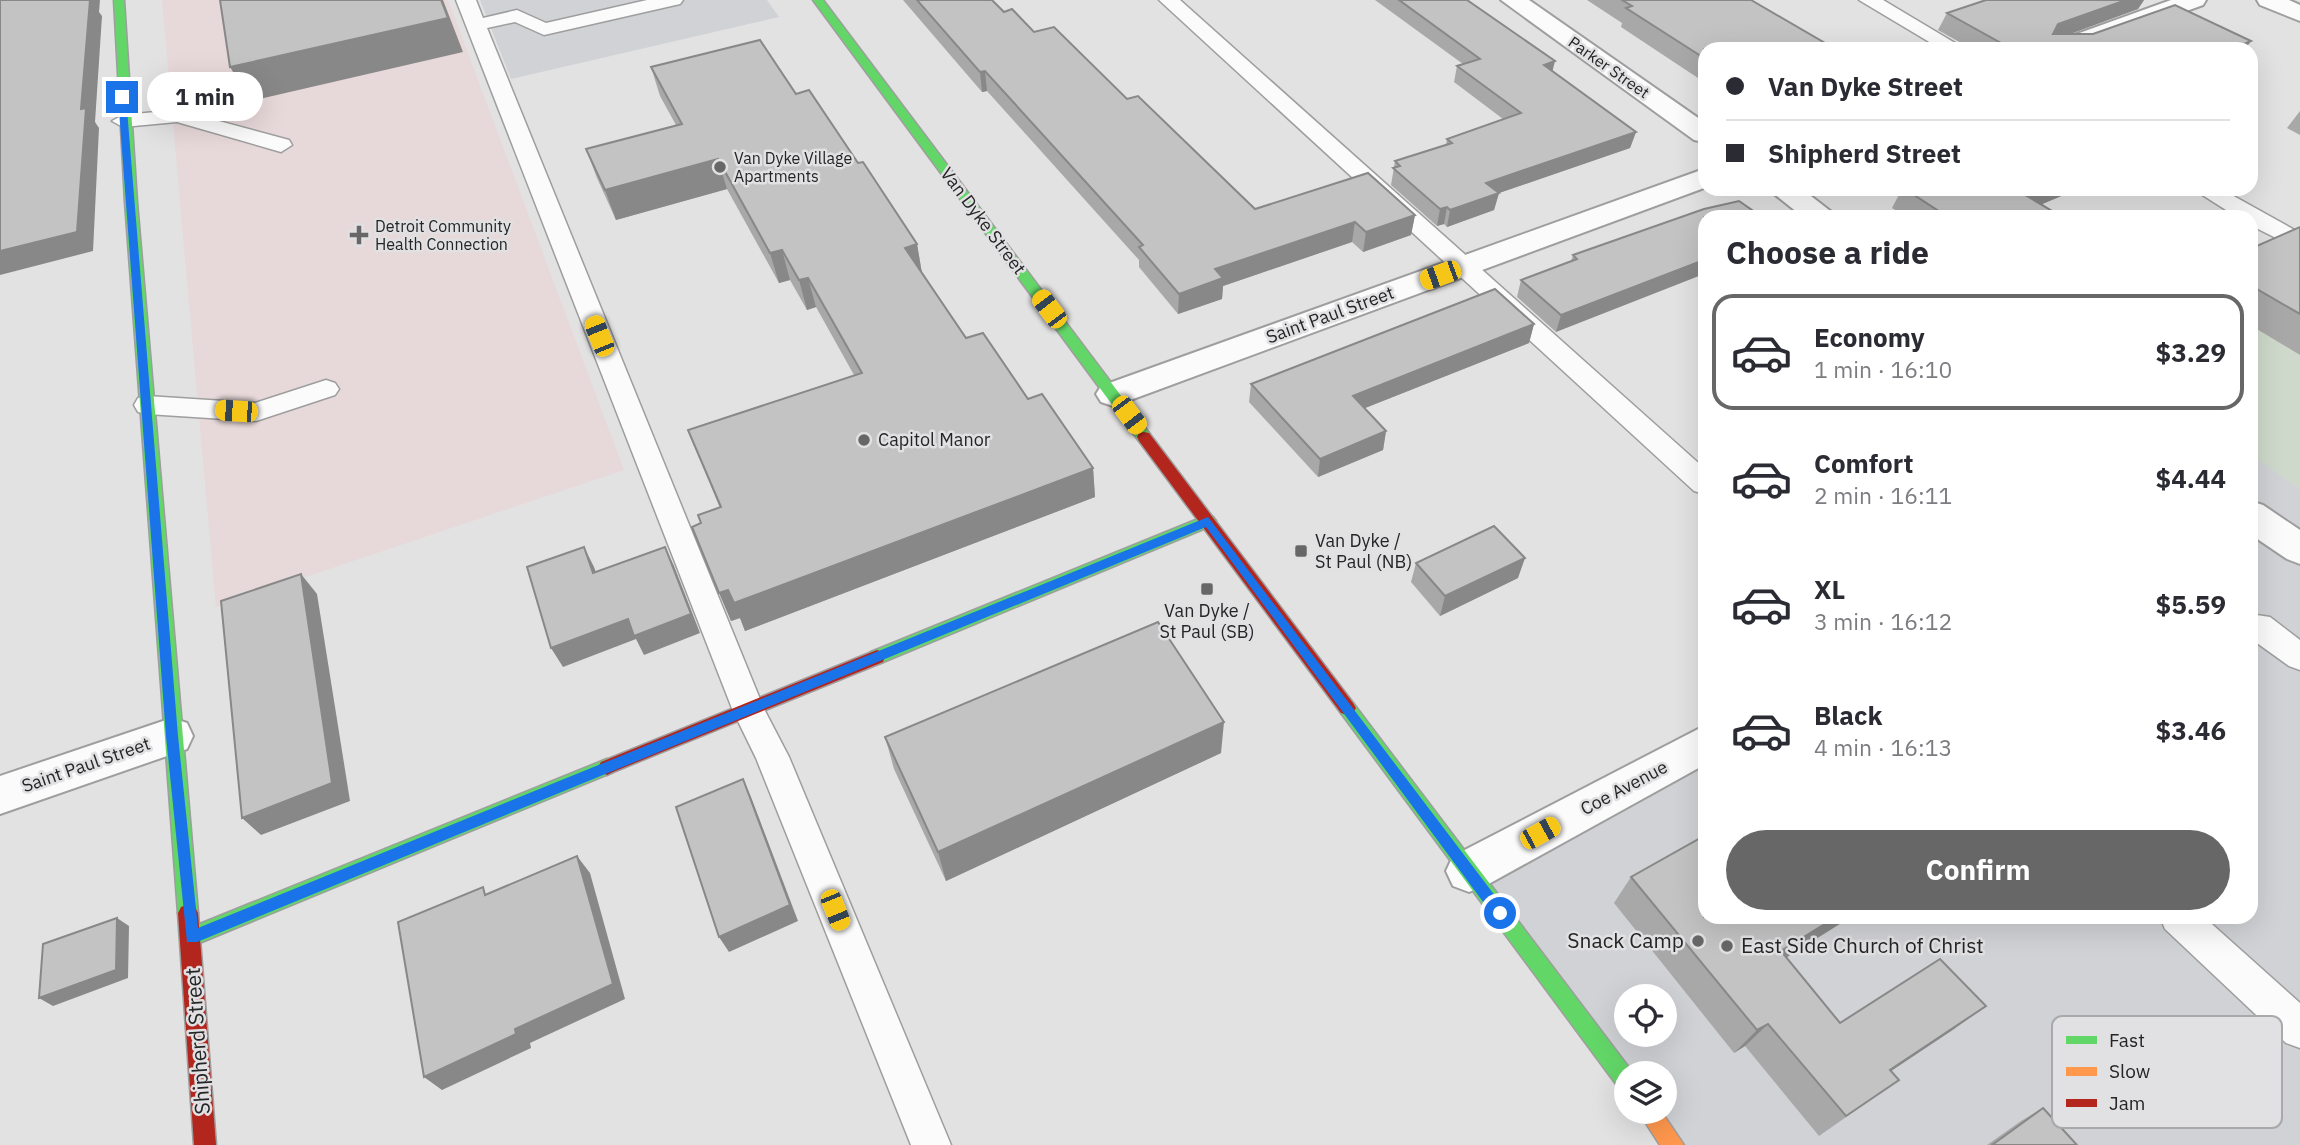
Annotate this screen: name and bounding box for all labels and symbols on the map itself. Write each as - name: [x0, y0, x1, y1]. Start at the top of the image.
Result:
- street label: Parker Street: [1565, 32, 1653, 102]
- callout: 1 min: [146, 72, 262, 122]
- route end: [106, 81, 138, 113]
- place label: Van Dyke Village Apartments: [734, 148, 852, 186]
- marker: Van Dyke Village Apartments: [712, 159, 728, 175]
- street label: Van Dyke Street: [936, 163, 1031, 279]
- place label: Detroit Community Health Connection: [375, 216, 511, 254]
- marker: Detroit Community Health Connection: [349, 225, 369, 245]
- car: [1417, 258, 1464, 292]
- street label: Saint Paul Street: [1263, 281, 1397, 348]
- car: [1028, 286, 1071, 332]
- car: [582, 313, 617, 359]
- car: [1108, 392, 1151, 438]
- car: [215, 399, 258, 423]
- place label: Capitol Manor: [878, 428, 991, 451]
- marker: Capitol Manor: [856, 432, 872, 448]
- place label: Van Dyke / St Paul (NB): [1315, 529, 1412, 573]
- marker: Van Dyke / St Paul (NB): [1293, 543, 1309, 559]
- marker: Van Dyke / St Paul (SB): [1199, 581, 1215, 597]
- place label: Van Dyke / St Paul (SB): [1159, 599, 1255, 643]
- street label: Saint Paul Street: [19, 732, 153, 797]
- street label: Coe Avenue: [1576, 755, 1671, 820]
- car: [1517, 814, 1564, 852]
- car: [818, 887, 853, 933]
- route start: [1484, 897, 1516, 929]
- place label: Snack Camp: [1567, 926, 1684, 954]
- place label: East Side Church of Christ: [1741, 931, 1984, 959]
- marker: Snack Camp: [1690, 933, 1706, 949]
- marker: East Side Church of Christ: [1719, 938, 1735, 954]
- street label: Shipherd Street: [178, 967, 216, 1116]
- legend: [2052, 1016, 2282, 1128]
- text: Fast: [2109, 1028, 2145, 1052]
- text: Slow: [2109, 1059, 2150, 1083]
- text: Jam: [2109, 1091, 2145, 1115]

